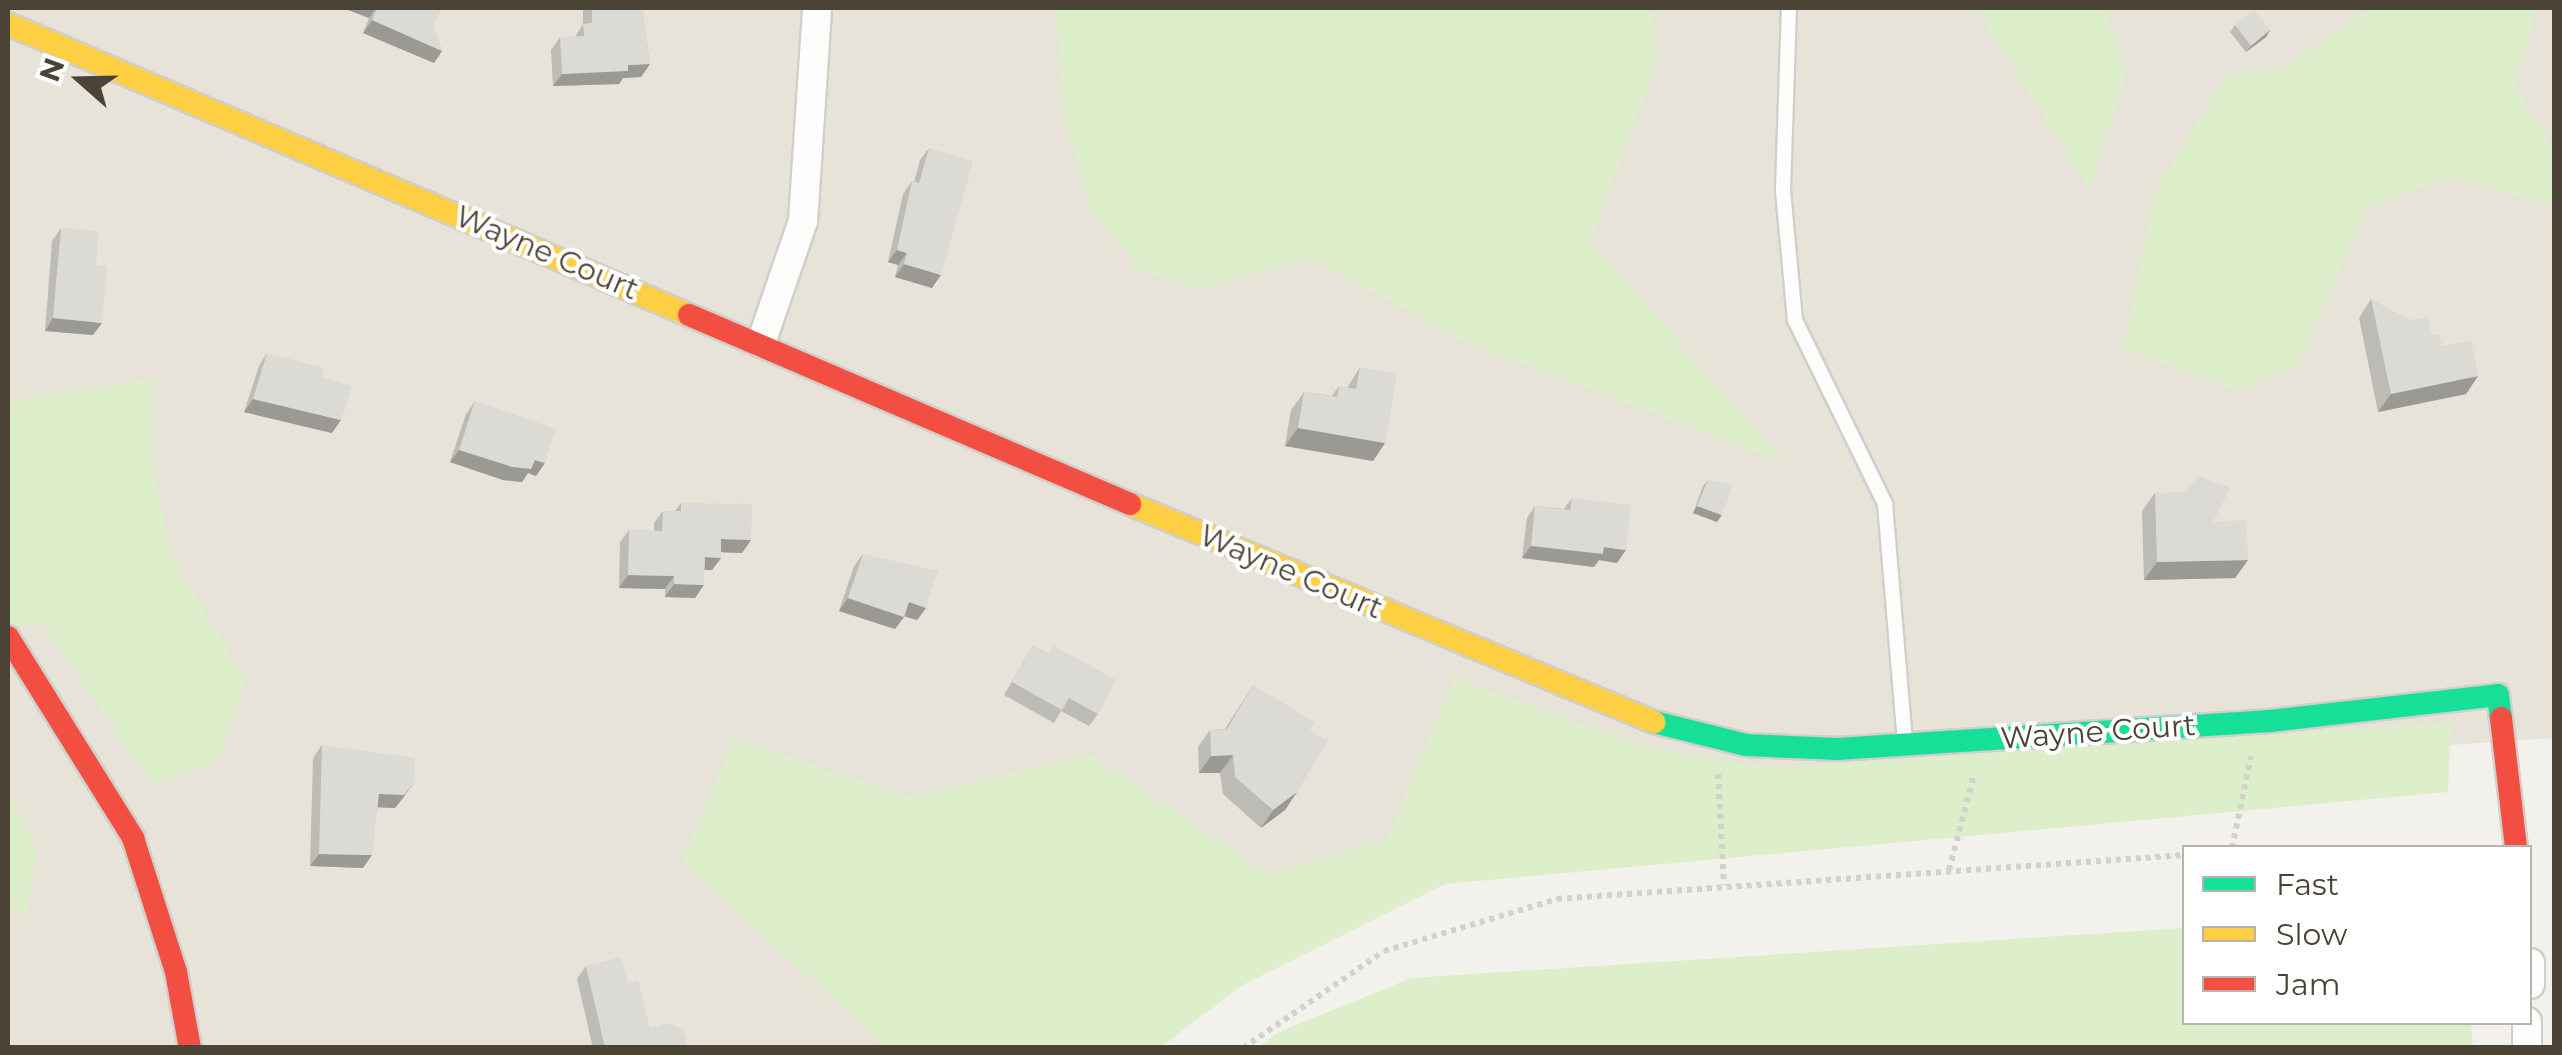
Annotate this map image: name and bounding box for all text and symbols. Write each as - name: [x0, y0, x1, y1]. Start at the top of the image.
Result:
- north arrow: [30, 30, 130, 130]
- text: N: [32, 53, 72, 86]
- street label: Wayne Court: [450, 198, 644, 308]
- street label: Wayne Court: [1194, 517, 1388, 627]
- street label: Wayne Court: [1999, 707, 2197, 757]
- legend: [2182, 845, 2532, 1025]
- text: Fast: [2276, 866, 2339, 903]
- text: Slow: [2276, 916, 2347, 953]
- text: Jam: [2276, 966, 2341, 1003]

